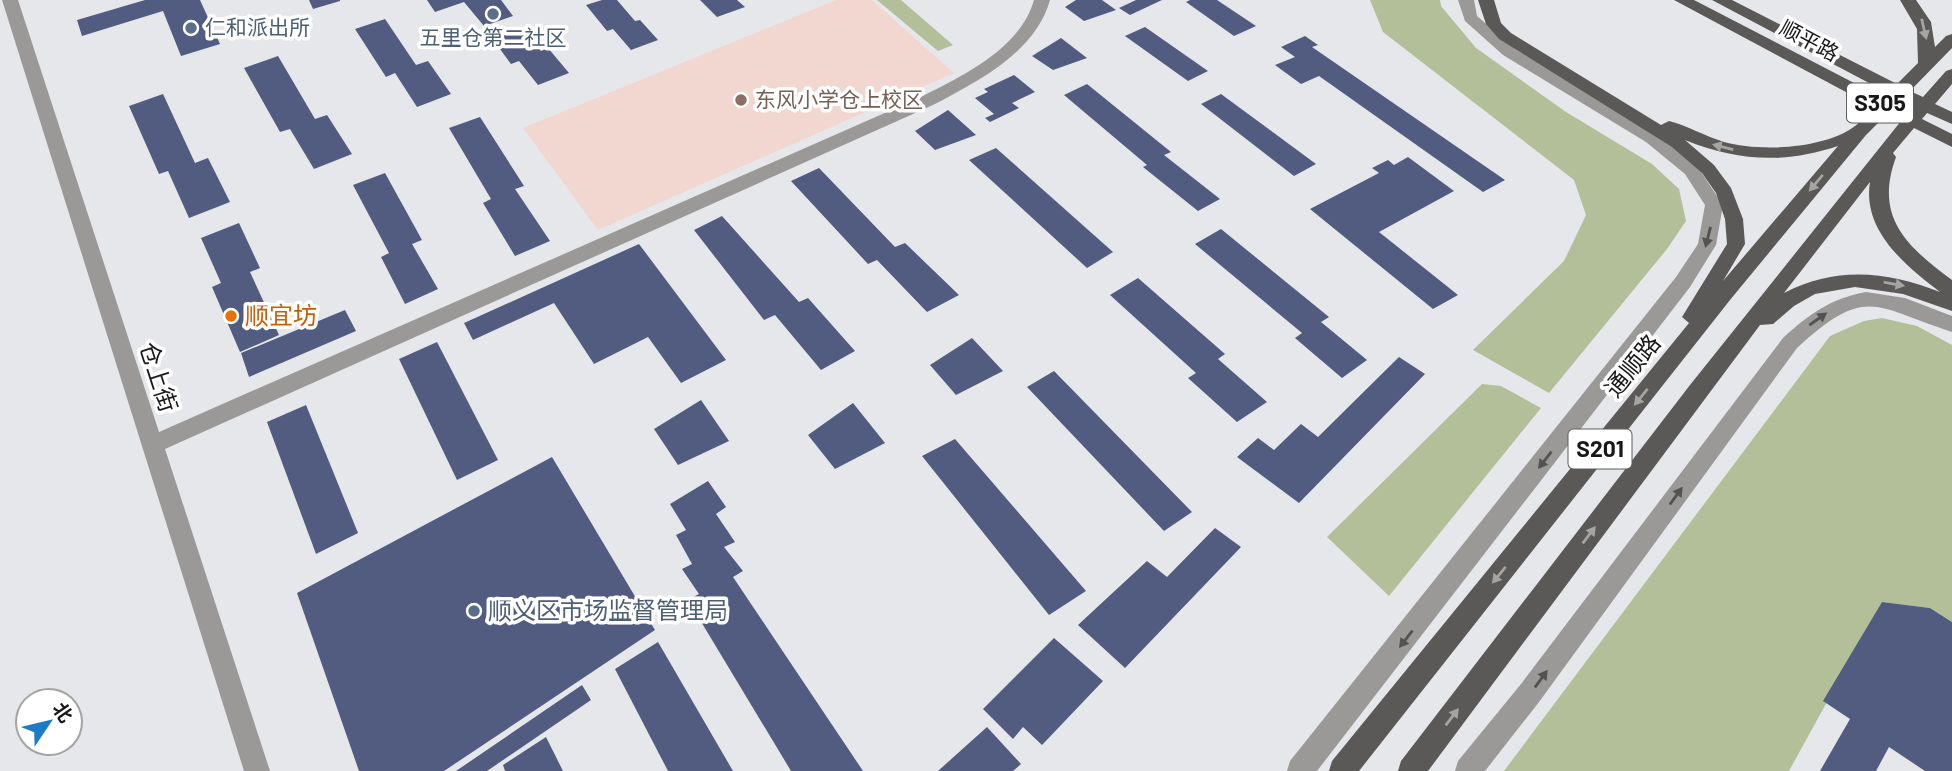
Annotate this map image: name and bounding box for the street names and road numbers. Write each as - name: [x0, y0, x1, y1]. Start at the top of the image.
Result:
- street label: 顺平路: [1776, 14, 1843, 66]
- road number: S305: [1847, 83, 1913, 122]
- street label: 通顺路: [1598, 328, 1666, 402]
- street label: 仓上街: [135, 338, 184, 415]
- road number: S201: [1568, 430, 1632, 468]

